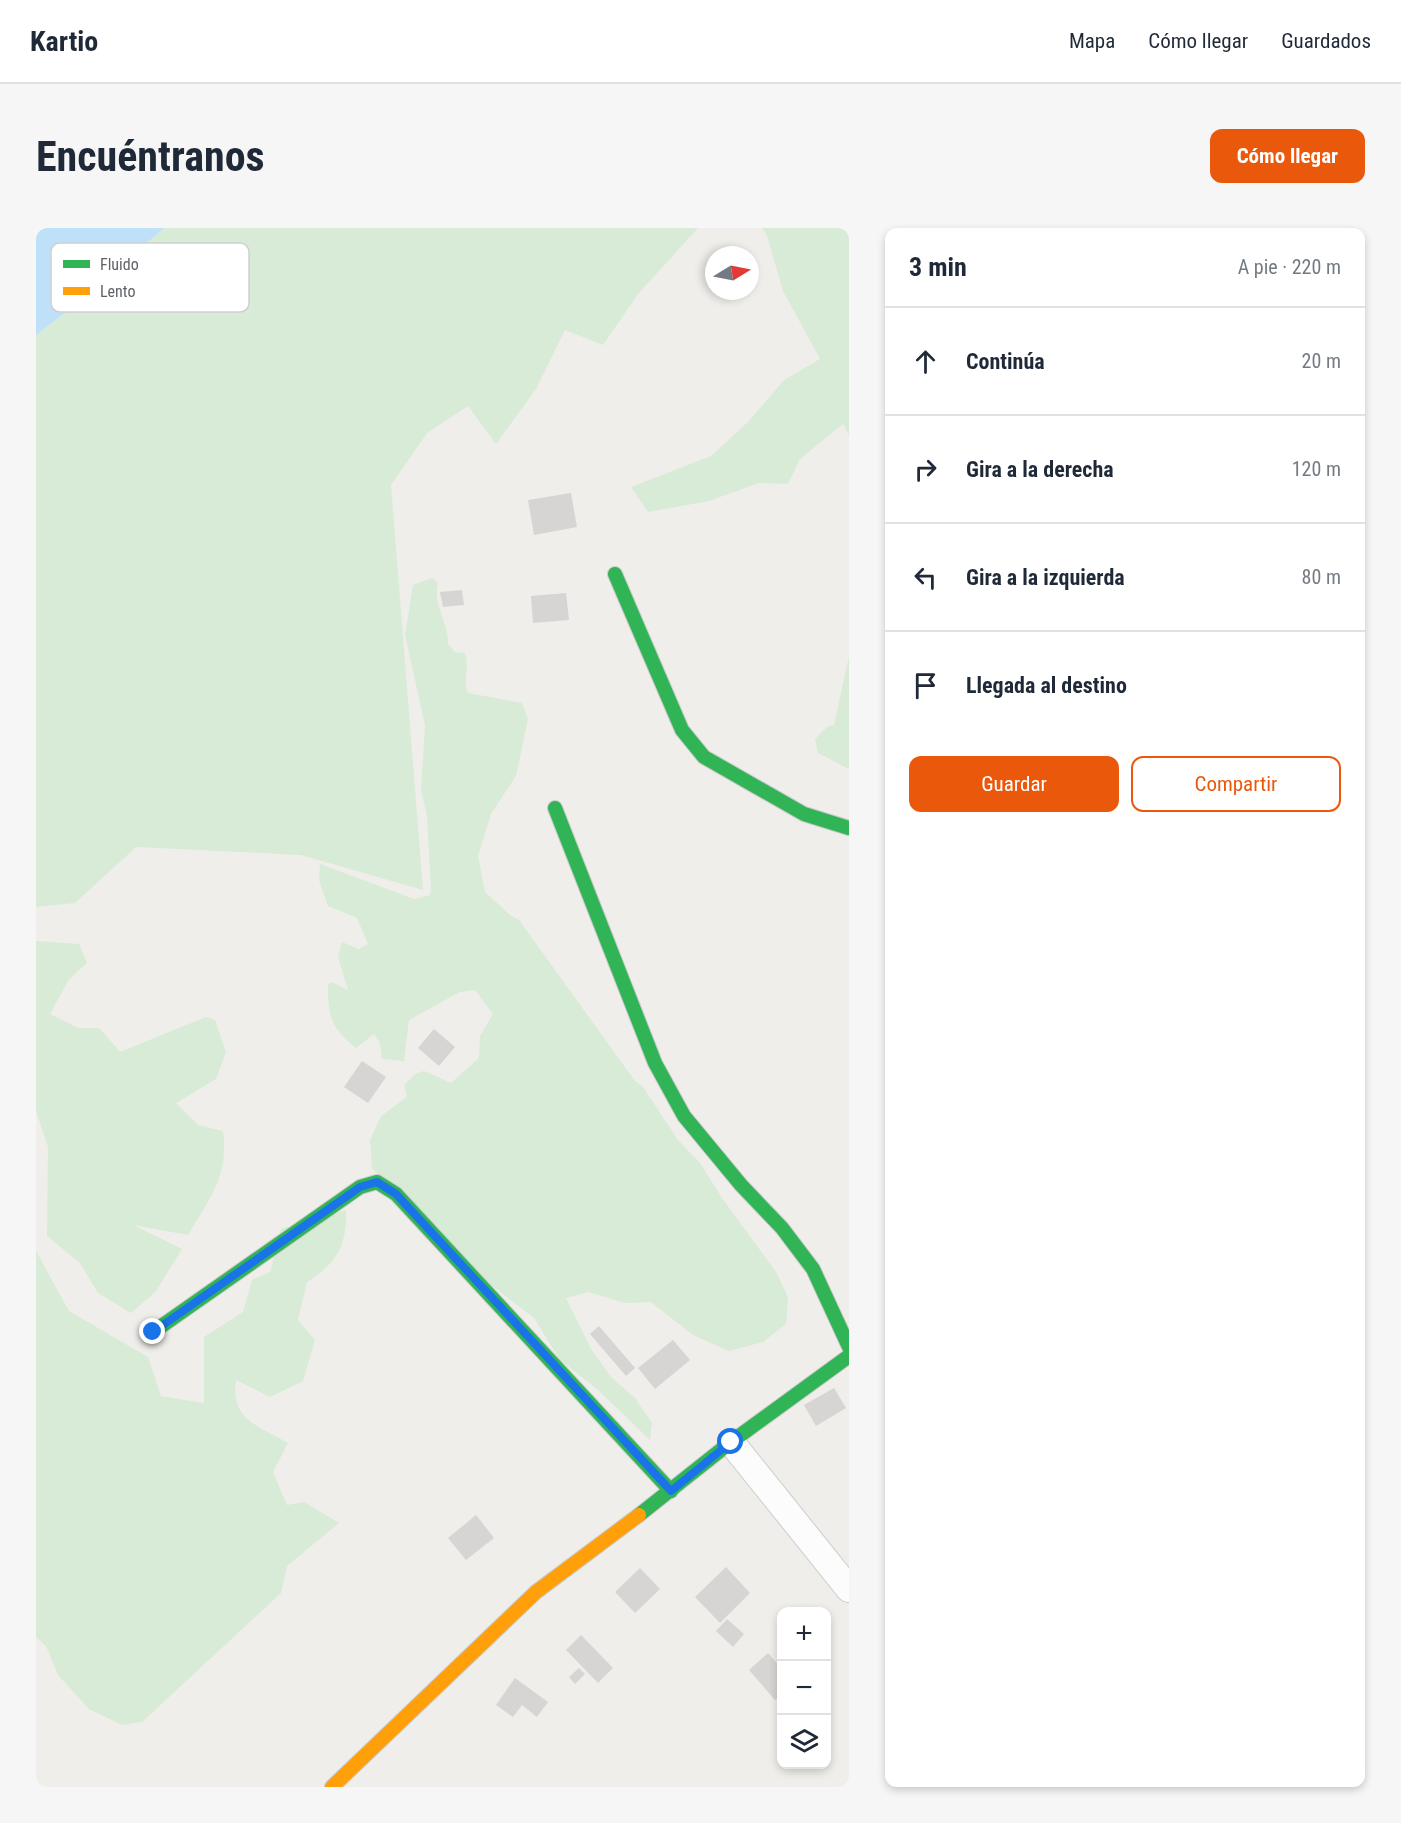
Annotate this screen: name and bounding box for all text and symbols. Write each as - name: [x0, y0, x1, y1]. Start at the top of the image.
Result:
- text: Kartio: [30, 25, 98, 58]
- text: Mapa: [1069, 29, 1115, 53]
- text: Cómo llegar: [1148, 29, 1248, 53]
- text: Guardados: [1281, 29, 1371, 53]
- button: Cómo llegar: [1210, 129, 1365, 183]
- text: Encuéntranos: [36, 132, 265, 181]
- legend: [51, 243, 249, 312]
- north arrow: [705, 246, 759, 300]
- text: 3 min: [909, 252, 967, 282]
- text: Fluido: [100, 255, 139, 274]
- text: A pie · 220 m: [1238, 255, 1341, 279]
- text: Lento: [100, 282, 135, 301]
- icon: ahead: [909, 345, 942, 378]
- text: Continúa: [966, 349, 1045, 374]
- text: 20 m: [1302, 349, 1341, 373]
- icon: right: [909, 453, 942, 486]
- text: Gira a la derecha: [966, 457, 1114, 482]
- text: 120 m: [1292, 457, 1341, 481]
- icon: left: [909, 561, 942, 594]
- text: Gira a la izquierda: [966, 565, 1125, 590]
- text: 80 m: [1302, 565, 1341, 589]
- icon: arrive: [909, 669, 942, 702]
- text: Llegada al destino: [966, 673, 1127, 698]
- button: Guardar: [909, 756, 1119, 812]
- button: Compartir: [1131, 756, 1341, 812]
- route end: [139, 1318, 165, 1344]
- route start: [717, 1428, 743, 1454]
- map controls: [777, 1607, 831, 1769]
- button: +: [777, 1607, 831, 1661]
- button: −: [777, 1661, 831, 1715]
- button: layers: [777, 1715, 831, 1769]

